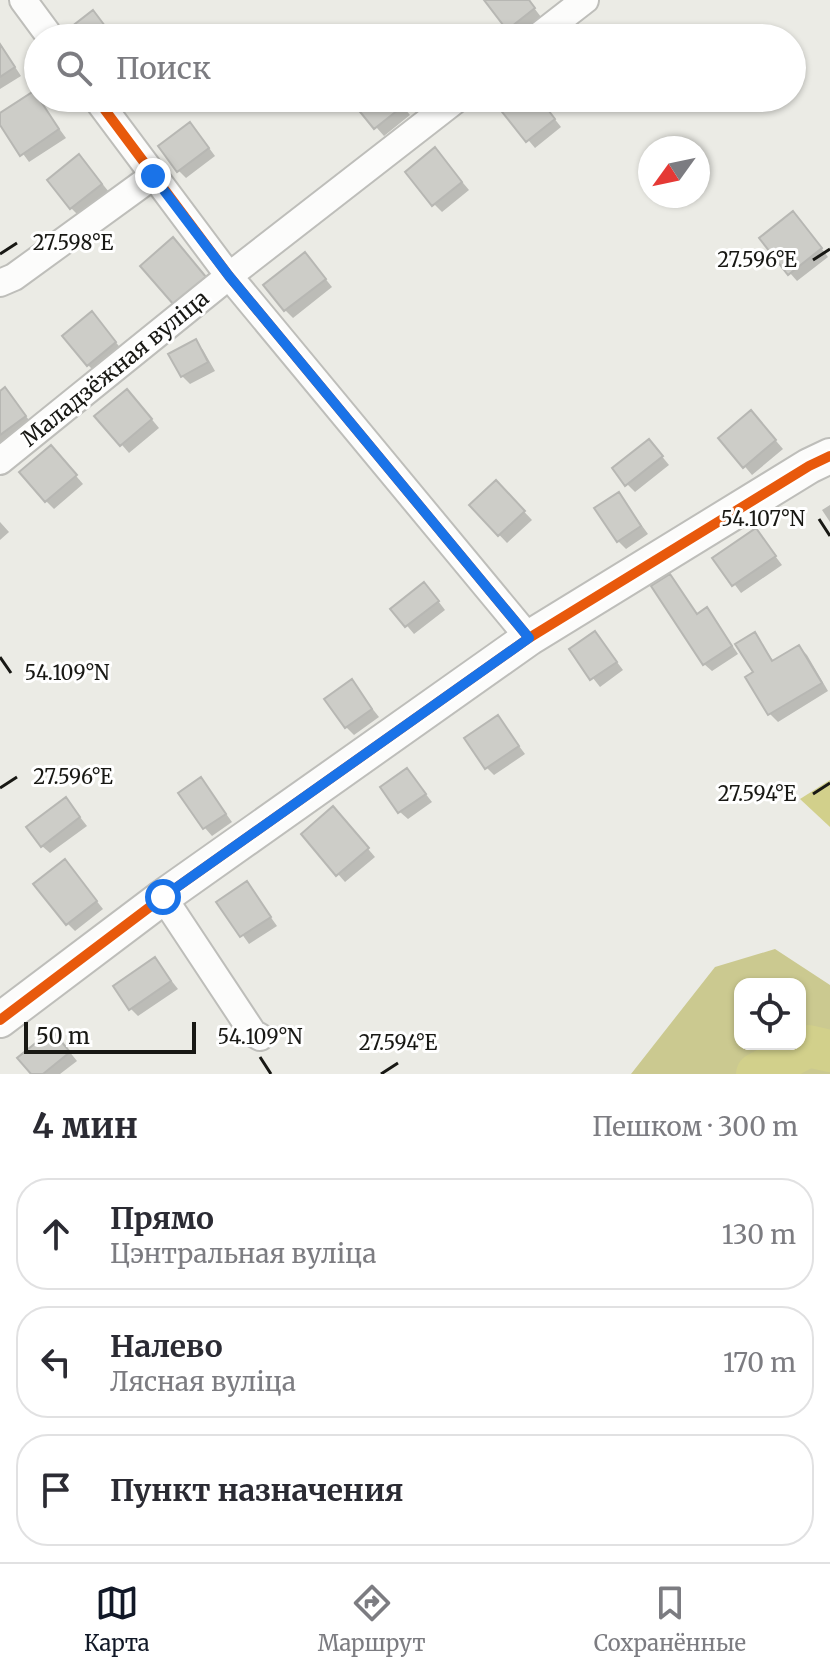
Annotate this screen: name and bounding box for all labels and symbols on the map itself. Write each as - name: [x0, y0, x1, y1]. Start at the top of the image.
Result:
- north arrow: [638, 136, 710, 208]
- route end: [135, 158, 171, 194]
- text: 27.598°E: [33, 230, 113, 255]
- text: 27.596°E: [717, 247, 797, 272]
- street label: Маладзёжная вуліца: [16, 284, 214, 452]
- text: 54.107°N: [721, 506, 805, 531]
- text: 54.109°N: [25, 660, 110, 685]
- text: 27.596°E: [33, 764, 113, 789]
- text: 27.594°E: [718, 781, 797, 806]
- route start: [145, 879, 181, 915]
- scale bar: [24, 1018, 196, 1054]
- text: 54.109°N: [218, 1024, 303, 1049]
- text: 27.594°E: [359, 1030, 438, 1055]

